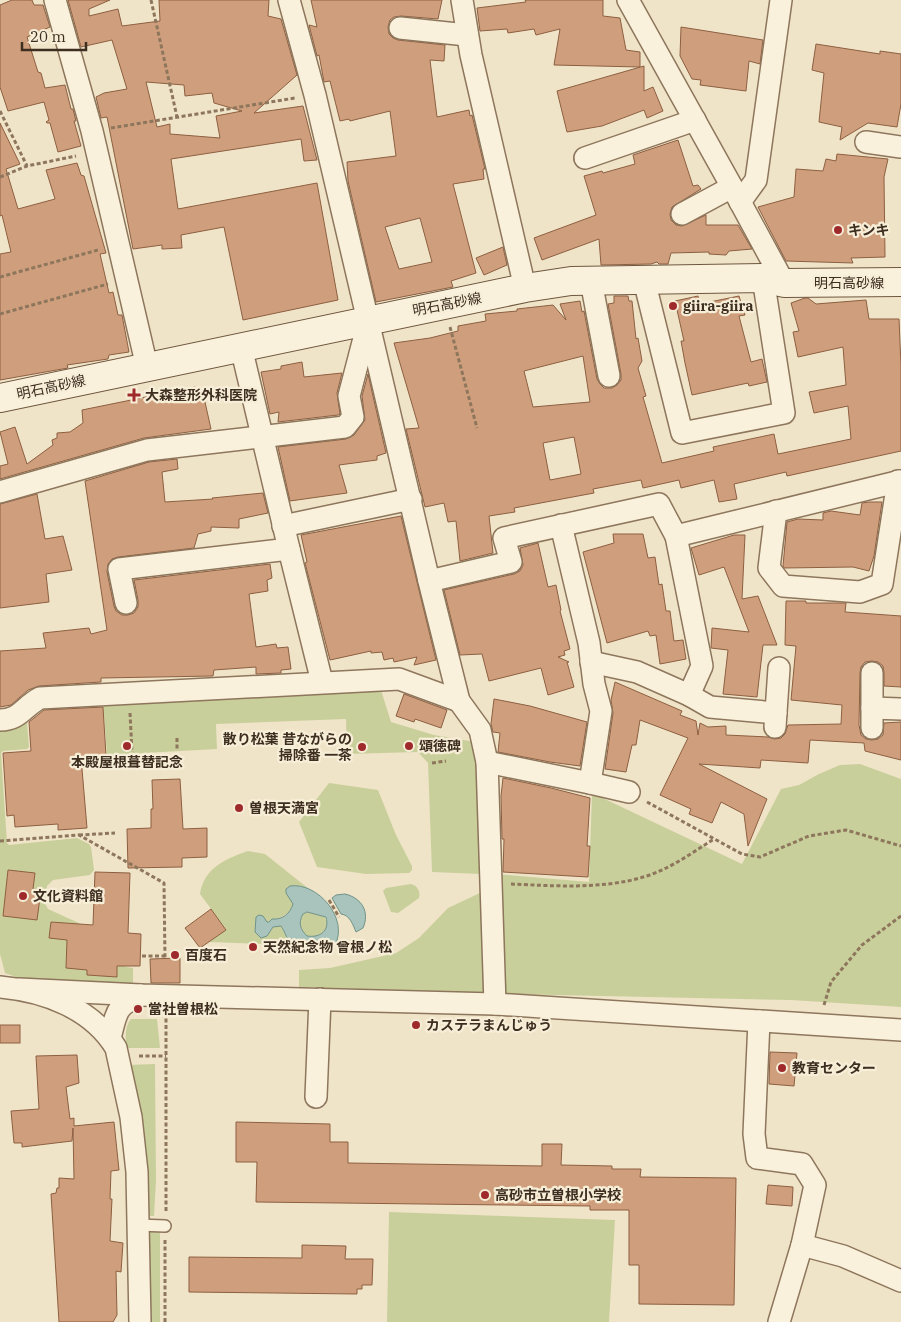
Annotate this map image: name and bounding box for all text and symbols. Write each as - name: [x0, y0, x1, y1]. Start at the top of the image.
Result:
- scale bar: [22, 20, 86, 52]
- text: 20 m: [30, 27, 66, 46]
- place label: キンキ: [848, 221, 890, 239]
- marker: キンキ: [832, 224, 844, 236]
- street label: 明石高砂線: [814, 274, 884, 292]
- street label: 明石高砂線: [411, 288, 483, 320]
- place label: giira-giira: [683, 297, 753, 315]
- marker: giira-giira: [667, 300, 679, 312]
- street label: 明石高砂線: [15, 371, 87, 403]
- place label: 大森整形外科医院: [145, 386, 257, 404]
- marker: 大森整形外科医院: [127, 388, 141, 402]
- place label: 散り松葉 昔ながらの 掃除番 一茶: [223, 730, 352, 764]
- place label: 頌徳碑: [419, 737, 461, 755]
- marker: 本殿屋根葺替記念: [121, 740, 133, 752]
- marker: 頌徳碑: [403, 740, 415, 752]
- marker: 散り松葉 昔ながらの 掃除番 一茶: [356, 741, 368, 753]
- place label: 本殿屋根葺替記念: [71, 753, 183, 771]
- place label: 曽根天満宮: [249, 799, 319, 817]
- marker: 曽根天満宮: [233, 802, 245, 814]
- place label: 文化資料館: [33, 887, 103, 905]
- marker: 文化資料館: [17, 890, 29, 902]
- place label: 天然紀念物 曾根ノ松: [263, 938, 392, 956]
- marker: 天然紀念物 曾根ノ松: [247, 941, 259, 953]
- place label: 百度石: [185, 946, 227, 964]
- marker: 百度石: [169, 949, 181, 961]
- place label: 當社曽根松: [148, 1000, 218, 1018]
- marker: 當社曽根松: [132, 1003, 144, 1015]
- place label: カステラまんじゅう: [426, 1016, 552, 1034]
- marker: カステラまんじゅう: [410, 1019, 422, 1031]
- place label: 教育センター: [792, 1059, 876, 1077]
- marker: 教育センター: [776, 1062, 788, 1074]
- place label: 高砂市立曽根小学校: [495, 1186, 621, 1204]
- marker: 高砂市立曽根小学校: [479, 1189, 491, 1201]

